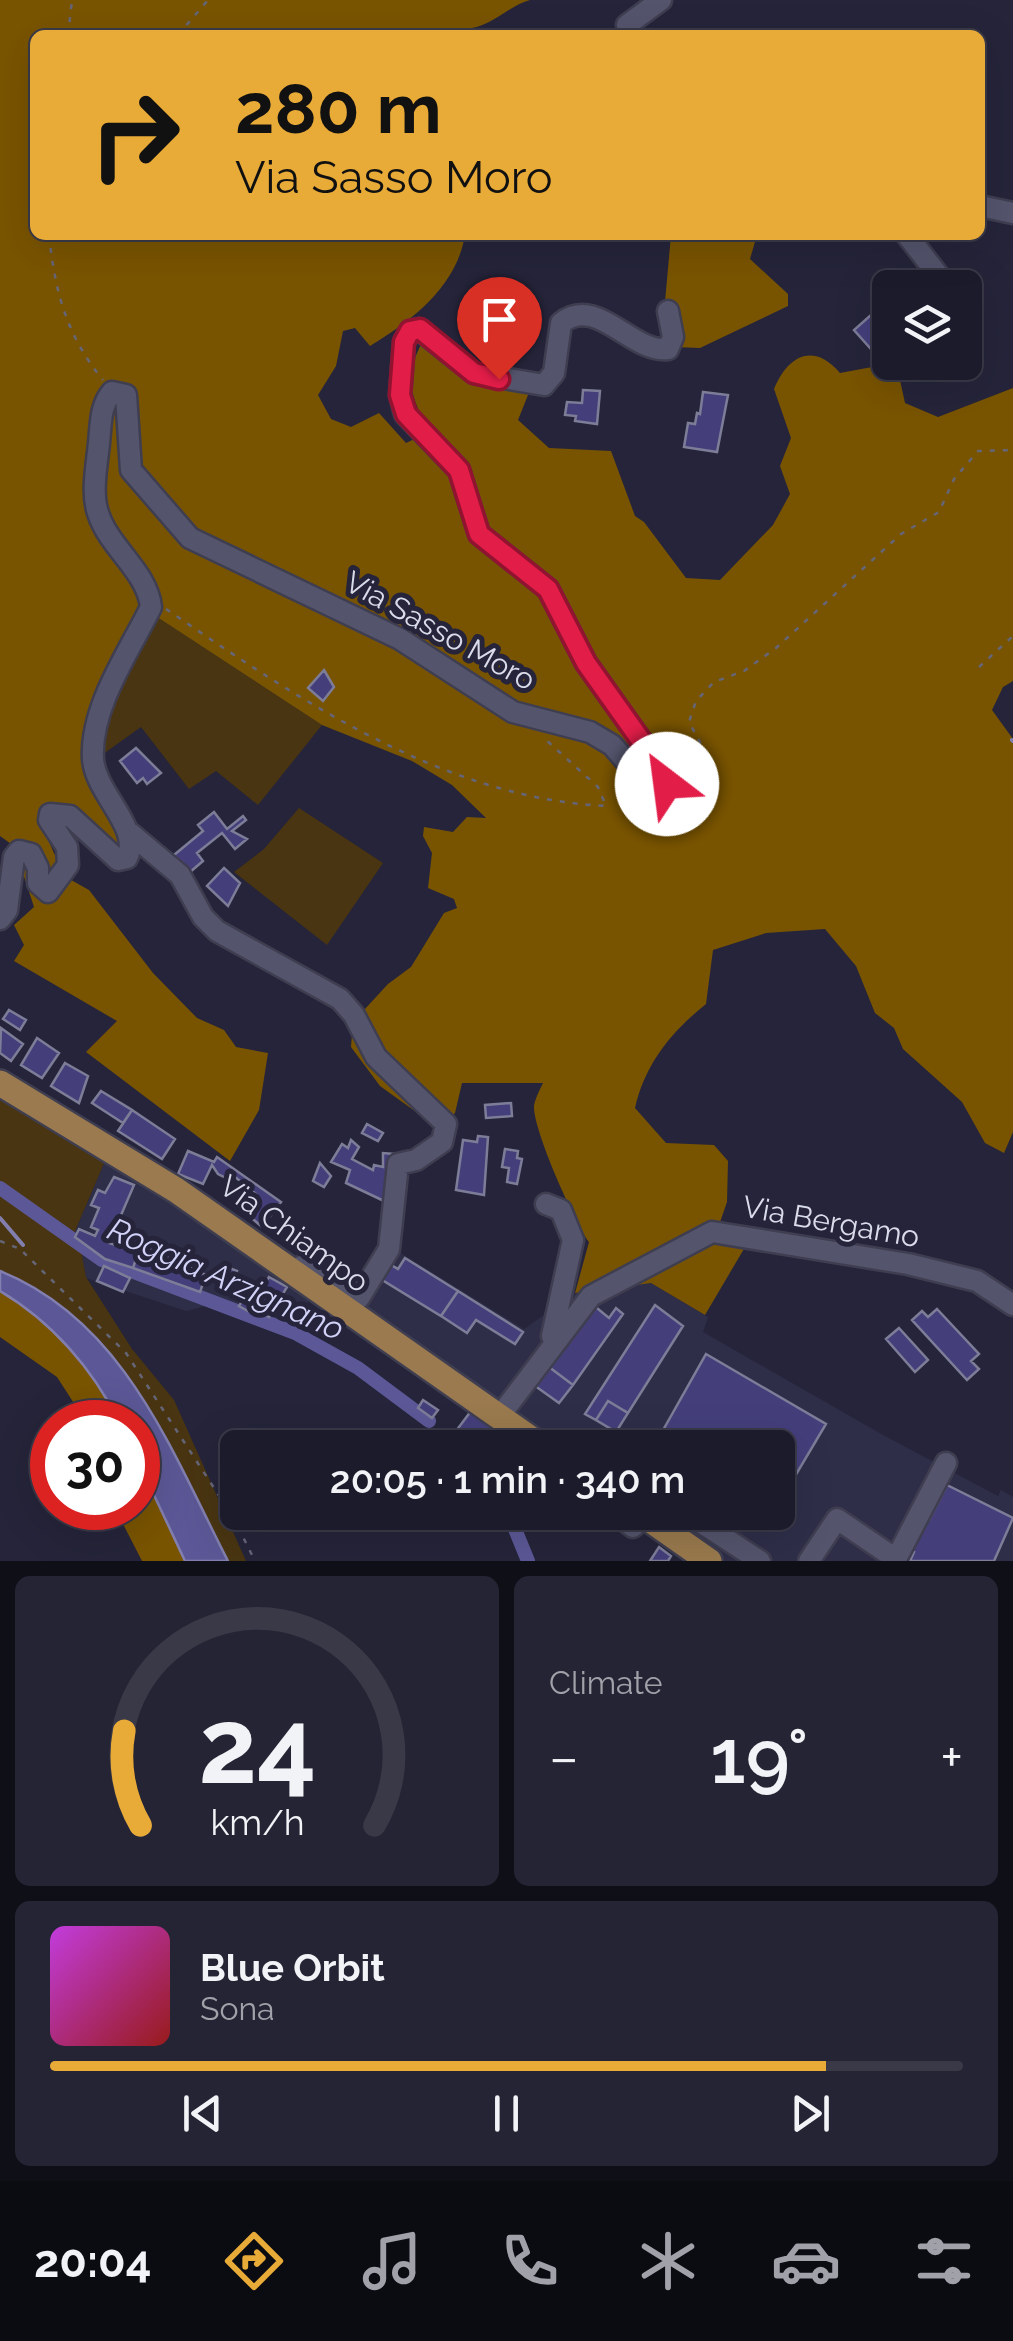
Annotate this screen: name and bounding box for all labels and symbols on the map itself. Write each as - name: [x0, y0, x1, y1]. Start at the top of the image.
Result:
- pin: [457, 277, 542, 380]
- street label: Via Sasso Moro: [339, 564, 541, 697]
- position arrow: [615, 732, 719, 836]
- street label: Via Chiampo: [213, 1168, 376, 1299]
- street label: Via Bergamo: [740, 1189, 922, 1254]
- water label: Roggia Arzignano: [102, 1210, 350, 1347]
- speed limit sign: 30: [30, 1400, 160, 1530]

